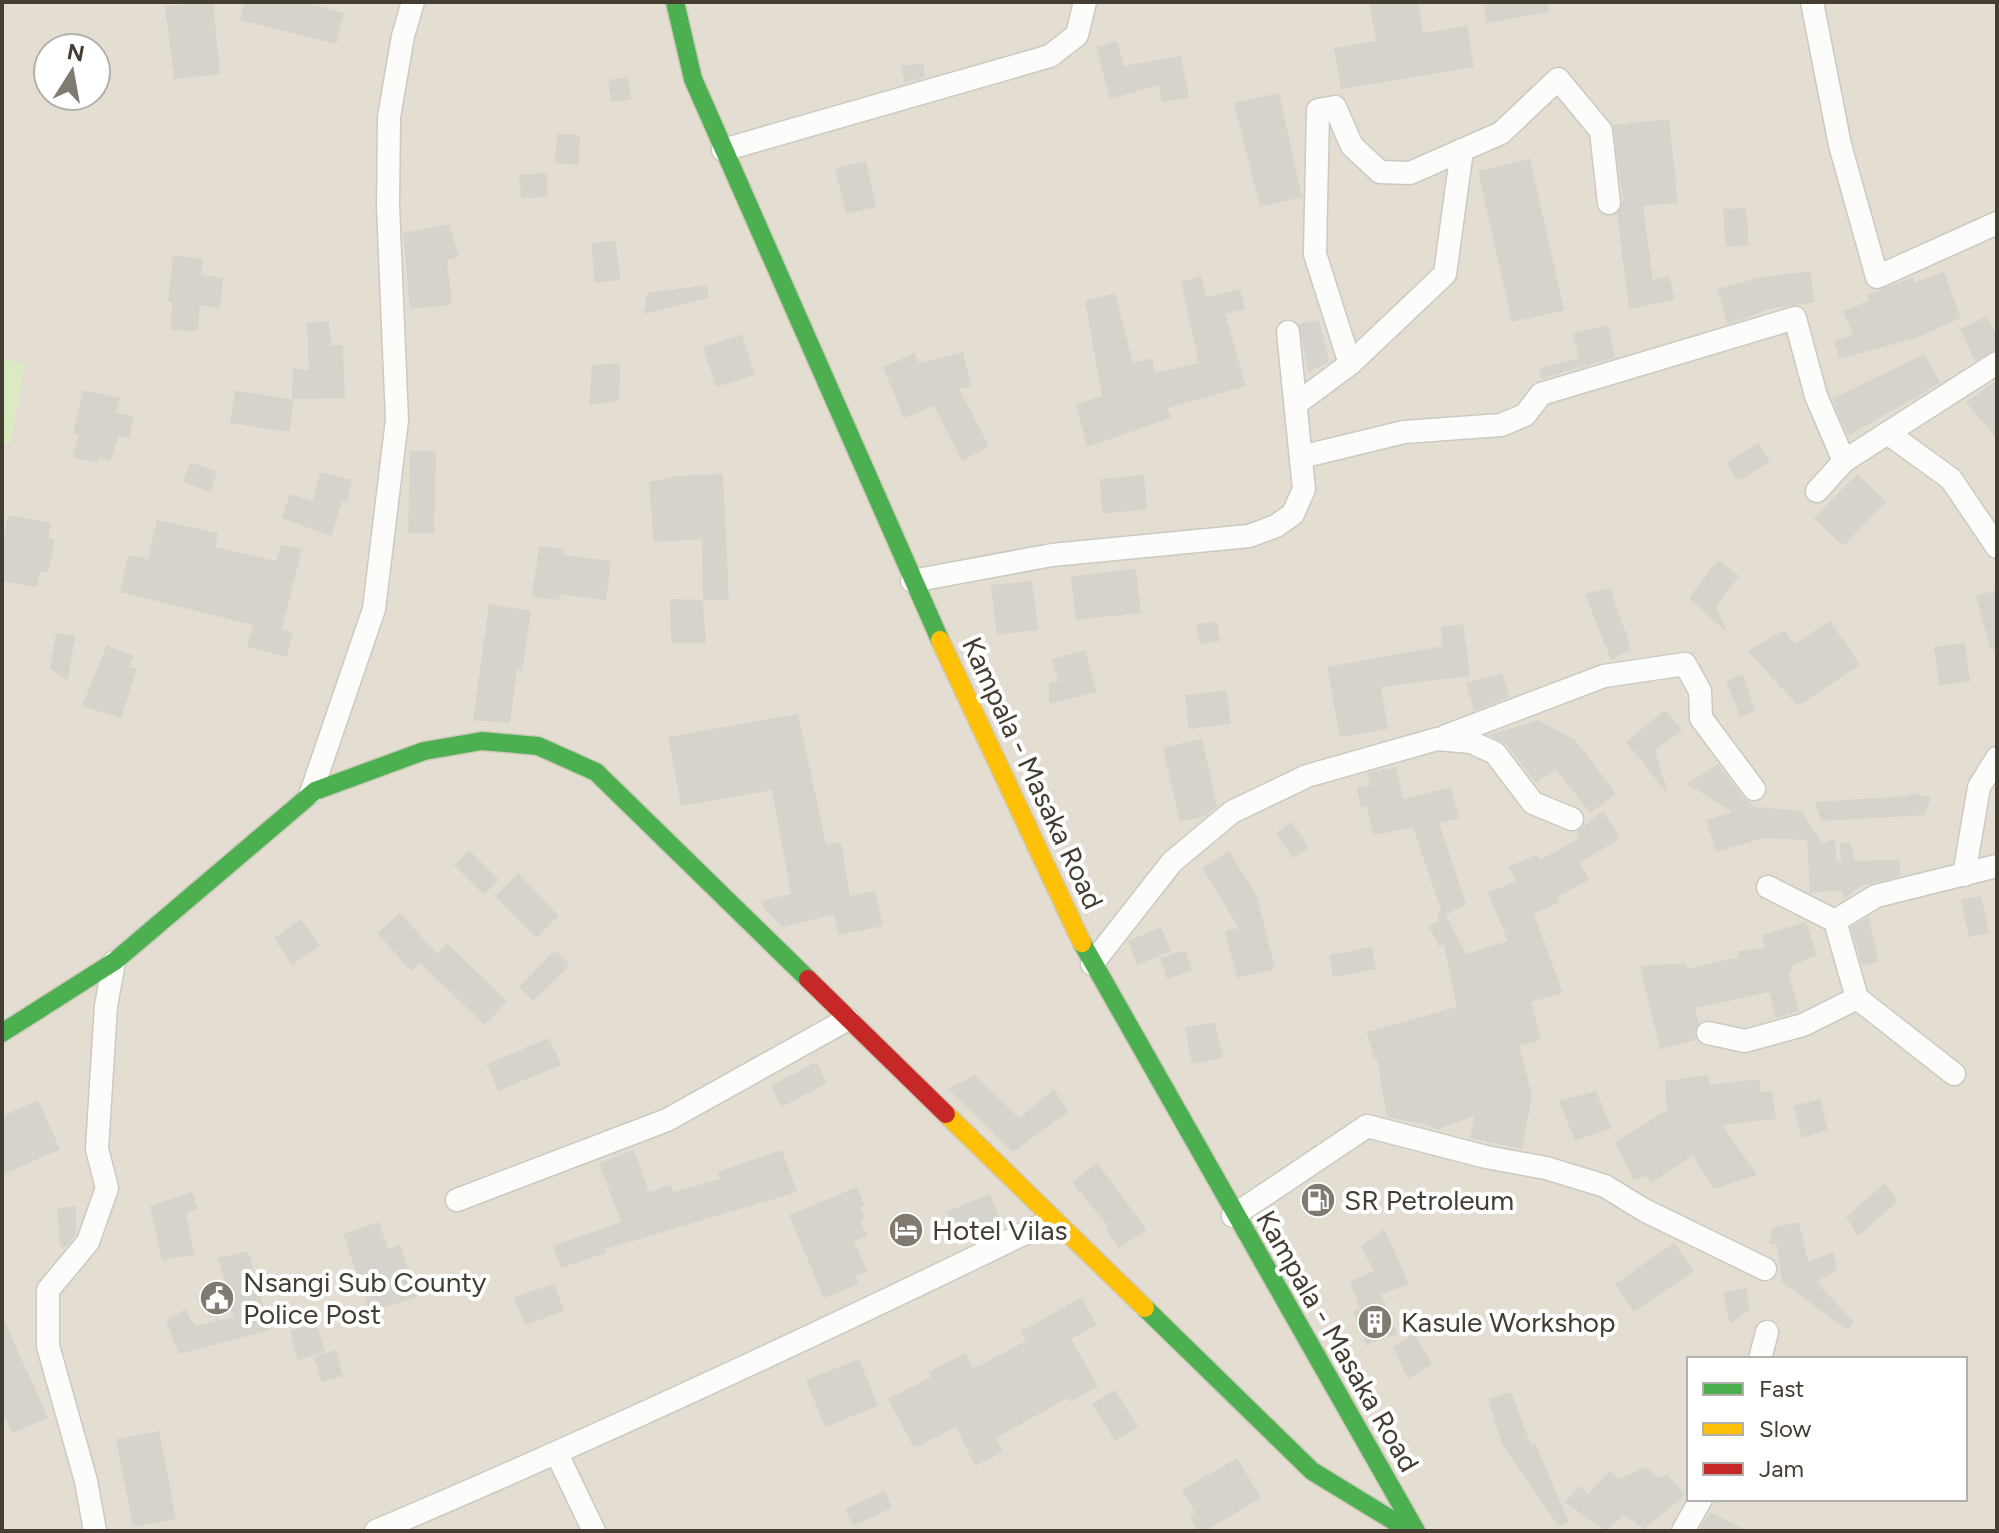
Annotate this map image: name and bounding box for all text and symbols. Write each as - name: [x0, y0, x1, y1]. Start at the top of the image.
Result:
- north arrow: [32, 32, 112, 112]
- text: N: [65, 38, 87, 68]
- street label: Kampala - Masaka Road: [955, 632, 1111, 914]
- fuel station icon: SR Petroleum: [1299, 1181, 1337, 1219]
- place label: SR Petroleum: [1344, 1183, 1514, 1217]
- street label: Kampala - Masaka Road: [1249, 1204, 1427, 1478]
- hotel icon: Hotel Vilas: [887, 1211, 925, 1249]
- place label: Hotel Vilas: [932, 1213, 1068, 1247]
- place label: Nsangi Sub County Police Post: [243, 1265, 487, 1331]
- public building icon: Nsangi Sub County Police Post: [198, 1279, 236, 1317]
- building icon: Kasule Workshop: [1356, 1303, 1394, 1341]
- place label: Kasule Workshop: [1401, 1305, 1616, 1339]
- legend: [1687, 1357, 1967, 1501]
- text: Fast: [1759, 1374, 1804, 1403]
- text: Slow: [1759, 1414, 1812, 1443]
- text: Jam: [1759, 1454, 1804, 1483]

